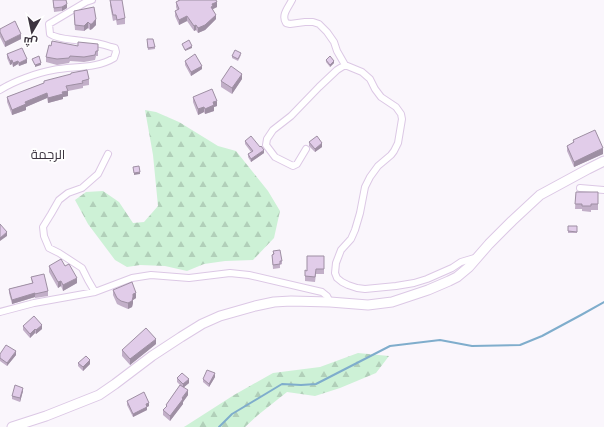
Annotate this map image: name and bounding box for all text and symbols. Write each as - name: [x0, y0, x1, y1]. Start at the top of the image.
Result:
- north arrow: [12, 12, 52, 52]
- text: ش: [22, 34, 39, 50]
- district label: الرجمة: [31, 146, 65, 163]

